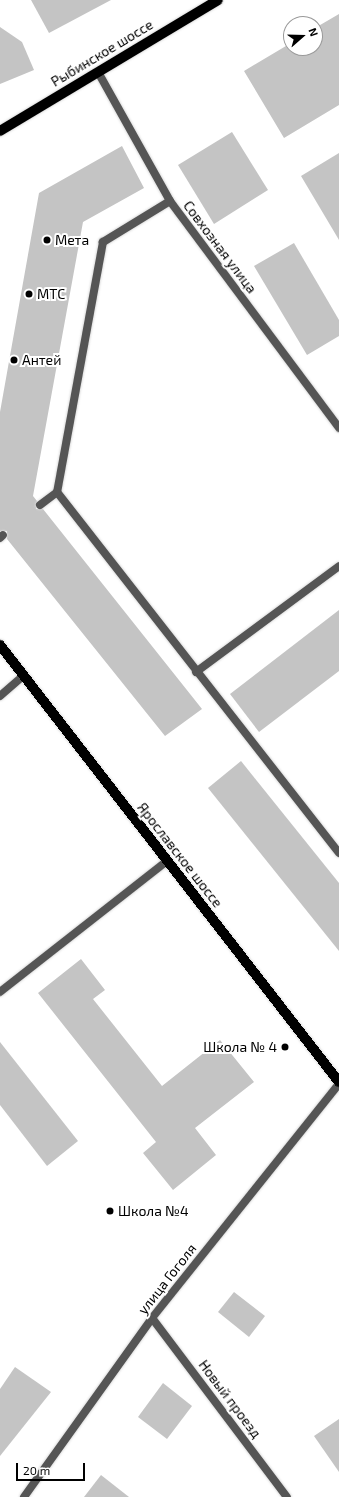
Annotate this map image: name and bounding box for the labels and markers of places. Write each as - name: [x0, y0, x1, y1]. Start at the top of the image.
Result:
- place label: Мета: [55, 232, 89, 248]
- marker: Мета: [42, 235, 52, 245]
- place label: МТС: [37, 286, 65, 302]
- marker: МТС: [24, 289, 34, 299]
- place label: Антей: [22, 352, 61, 368]
- marker: Антей: [9, 355, 19, 365]
- place label: Школа № 4: [203, 1039, 277, 1055]
- marker: Школа № 4: [280, 1042, 290, 1052]
- place label: Школа №4: [118, 1203, 189, 1219]
- marker: Школа №4: [105, 1206, 115, 1216]

